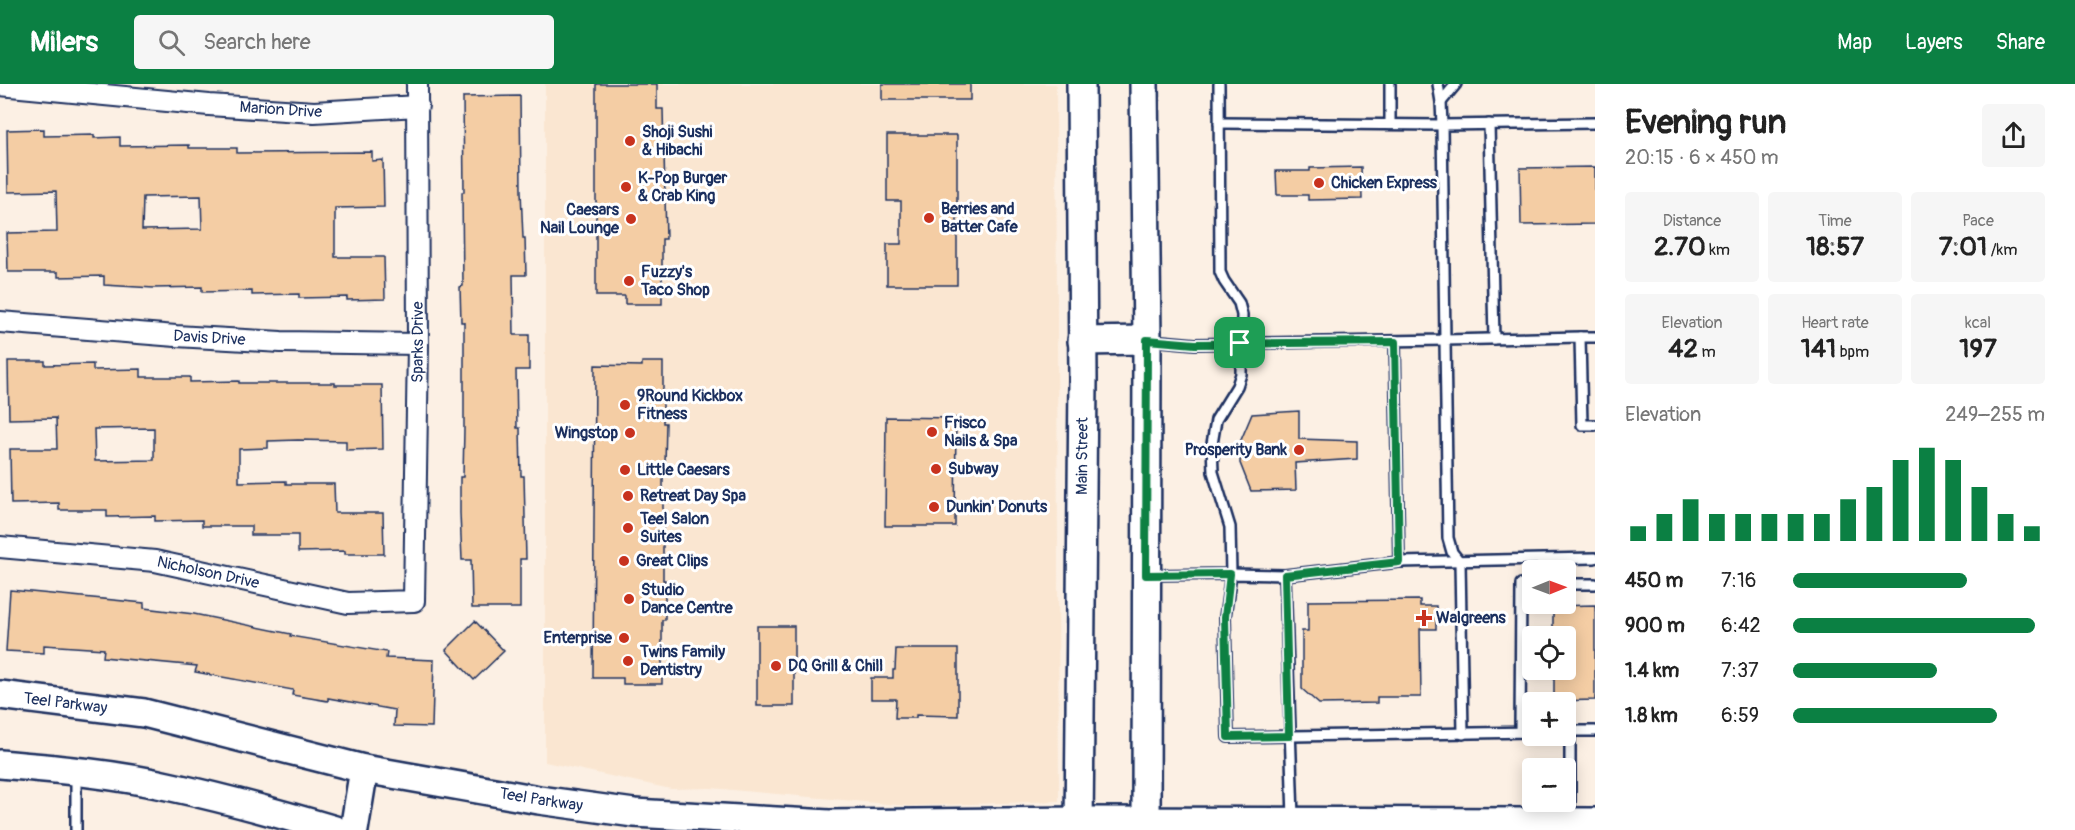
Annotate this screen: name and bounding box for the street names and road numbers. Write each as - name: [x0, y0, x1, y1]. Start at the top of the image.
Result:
- street label: Marion Drive: [239, 97, 323, 122]
- street label: Sparks Drive: [407, 301, 428, 383]
- street label: Davis Drive: [173, 326, 246, 350]
- street label: Main Street: [1072, 417, 1093, 495]
- street label: Nicholson Drive: [155, 552, 261, 593]
- street label: Teel Parkway: [22, 688, 109, 718]
- street label: Teel Parkway: [498, 783, 584, 816]

